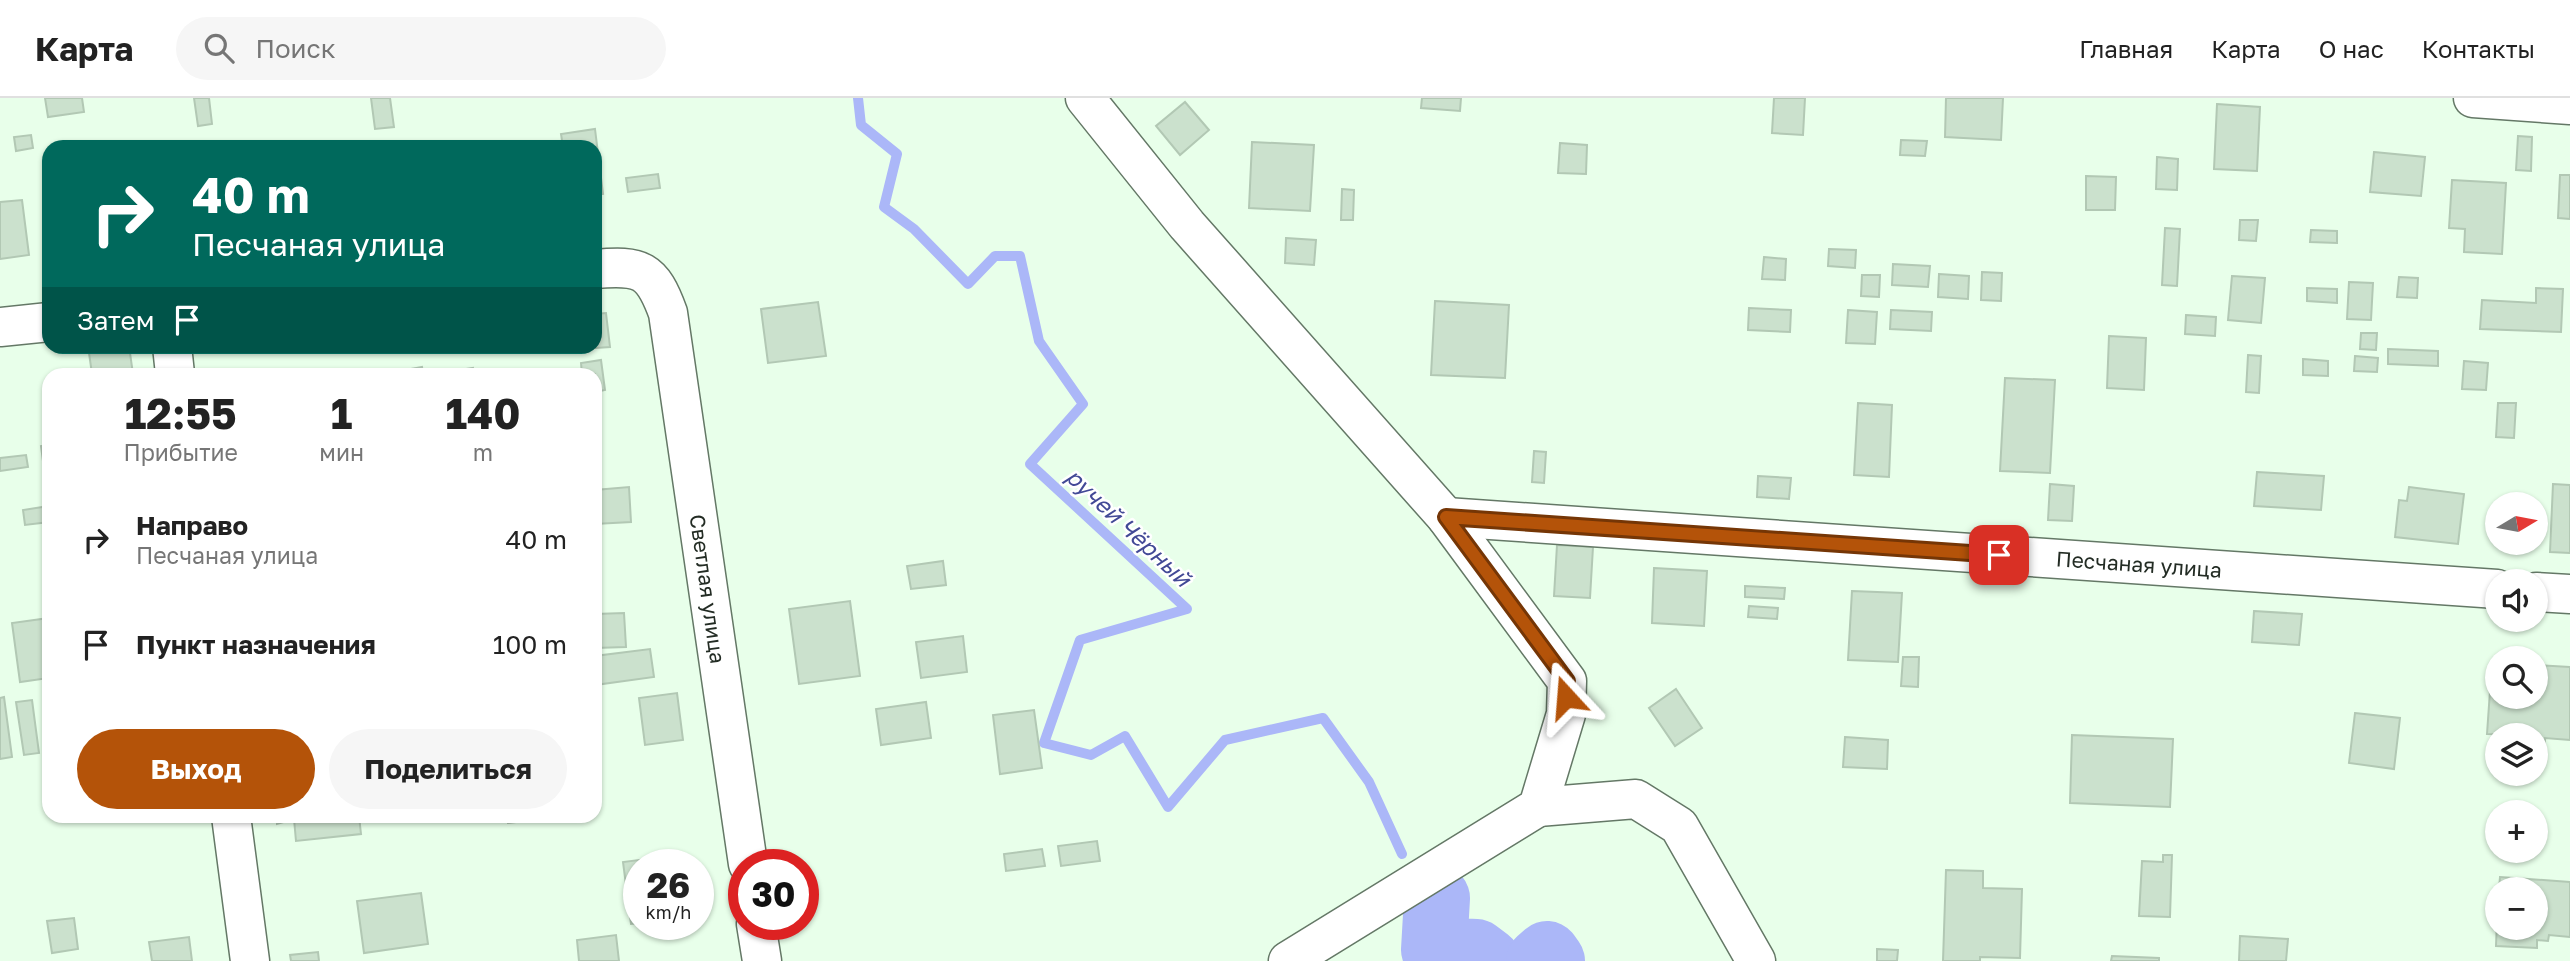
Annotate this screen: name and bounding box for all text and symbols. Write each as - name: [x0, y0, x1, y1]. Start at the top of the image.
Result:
- search box: [176, 17, 666, 80]
- text: Карта: [35, 29, 134, 68]
- icon: search: [200, 29, 238, 67]
- text: Поиск: [256, 33, 336, 64]
- text: Главная: [2079, 34, 2173, 63]
- text: Карта: [2211, 34, 2281, 63]
- text: О нас: [2319, 34, 2384, 63]
- text: Контакты: [2422, 34, 2535, 63]
- text: 40 m: [192, 165, 310, 224]
- icon: right: [77, 168, 168, 259]
- text: Песчаная улица: [192, 225, 445, 263]
- icon: arrive: [168, 301, 206, 339]
- text: Затем: [77, 305, 154, 336]
- text: 12:55: [125, 388, 237, 438]
- text: 1: [331, 388, 352, 438]
- text: 140: [445, 388, 521, 438]
- text: Прибытие: [123, 438, 238, 466]
- text: мин: [319, 438, 364, 466]
- text: m: [473, 438, 493, 466]
- water label: ручей Чёрный: [1061, 462, 1199, 593]
- north arrow: [2485, 492, 2548, 555]
- map controls: [2485, 492, 2548, 940]
- text: Направо: [136, 510, 248, 541]
- street label: Светлая улица: [685, 513, 731, 665]
- icon: right: [77, 521, 115, 559]
- text: 40 m: [506, 524, 567, 555]
- pin: [1969, 525, 2029, 585]
- icon: arrive: [1980, 536, 2018, 574]
- text: Песчаная улица: [136, 541, 318, 569]
- street label: Песчаная улица: [2055, 545, 2223, 583]
- button: sound: [2485, 569, 2548, 632]
- icon: arrive: [77, 626, 115, 664]
- text: Пункт назначения: [136, 629, 376, 660]
- text: 100 m: [493, 629, 567, 660]
- button: search: [2485, 646, 2548, 709]
- position arrow: [1529, 660, 1603, 734]
- button: layers: [2485, 723, 2548, 786]
- button: Выход: [77, 729, 315, 809]
- button: Поделиться: [329, 729, 567, 809]
- button: +: [2485, 800, 2548, 863]
- speed limit sign: 30: [728, 849, 819, 940]
- text: 26: [647, 864, 690, 906]
- button: −: [2485, 877, 2548, 940]
- text: km/h: [646, 901, 691, 923]

